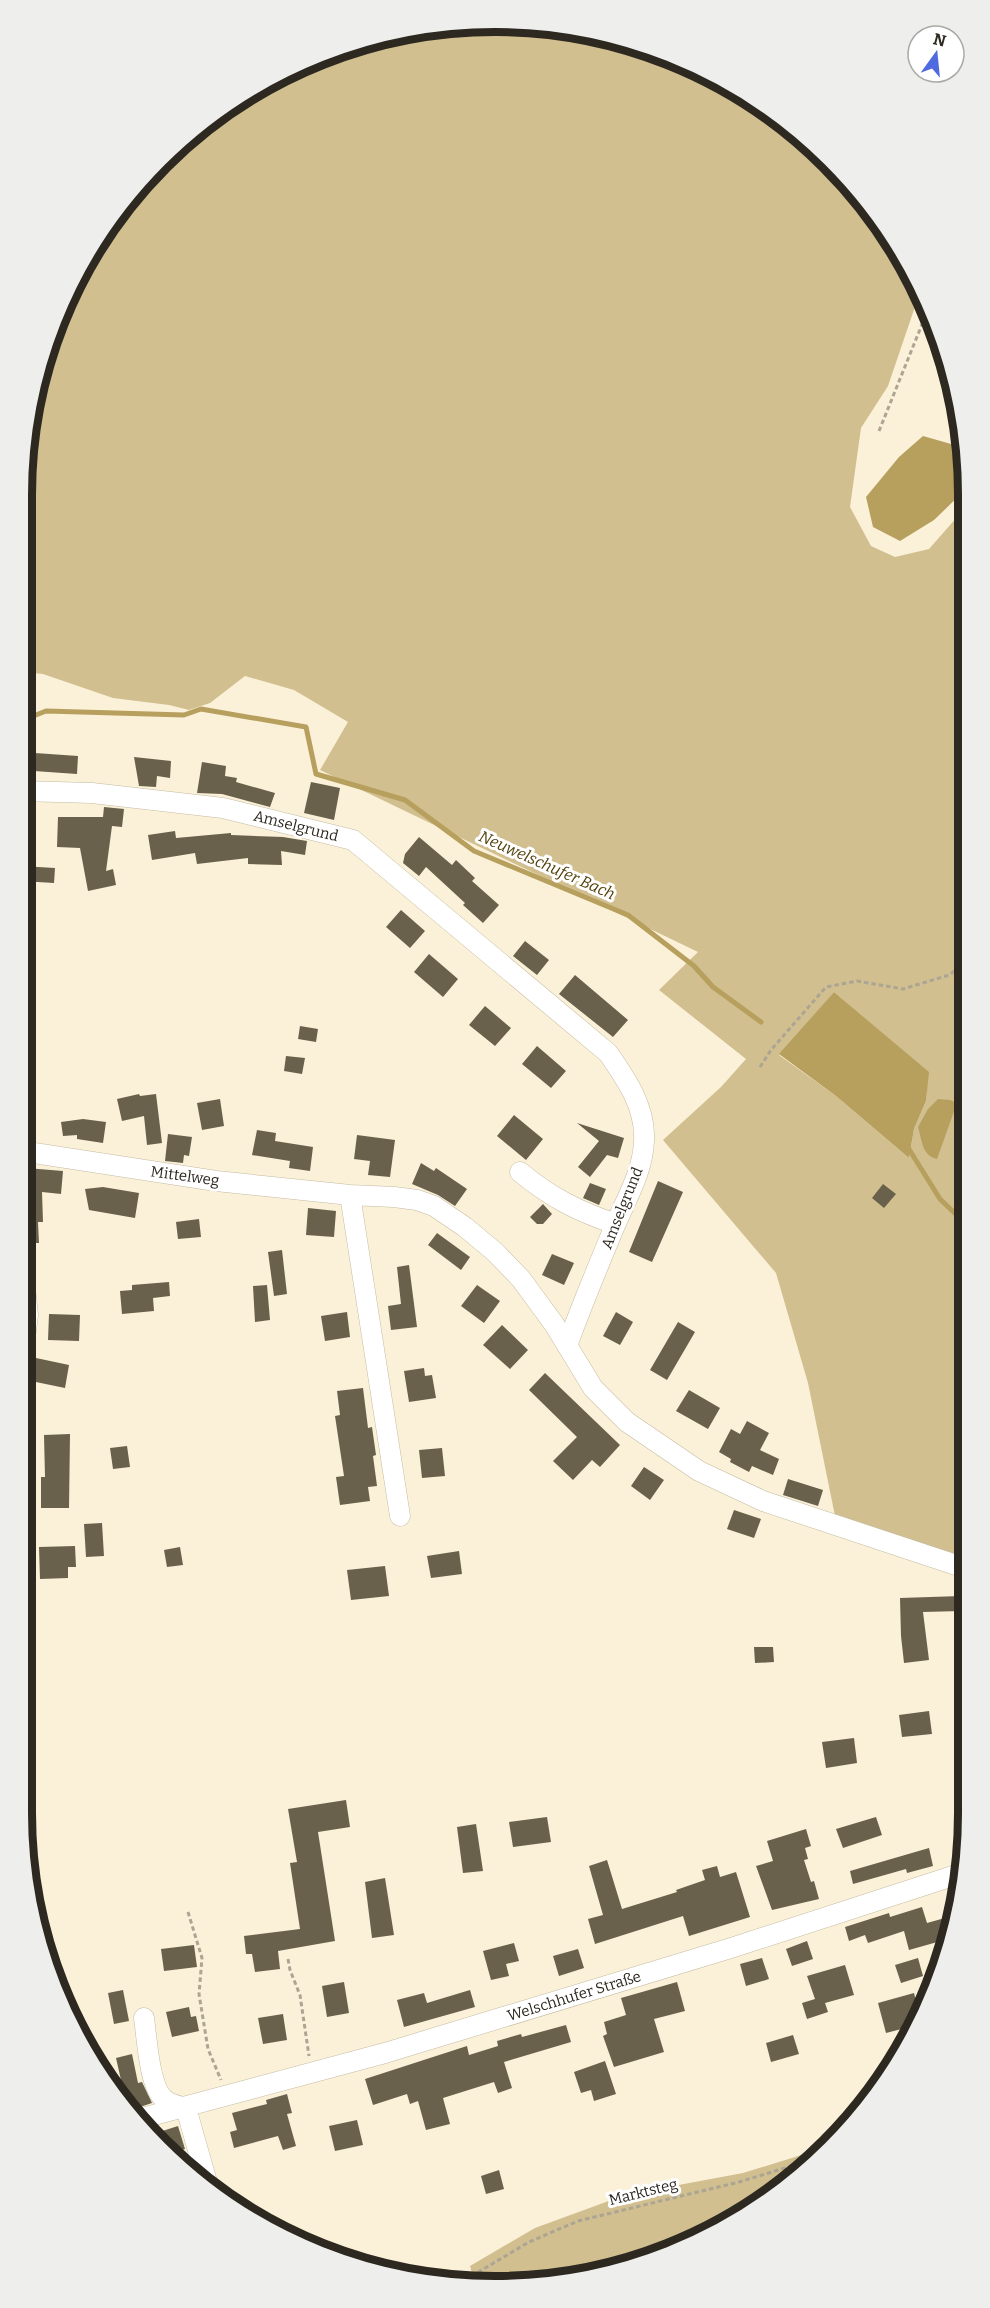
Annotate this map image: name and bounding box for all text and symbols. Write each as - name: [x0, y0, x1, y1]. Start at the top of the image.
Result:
- north arrow: [906, 24, 966, 84]
- text: N: [931, 29, 948, 51]
- street label: Amselgrund: [252, 807, 340, 845]
- water label: Neuwelschufer Bach: [476, 826, 618, 904]
- street label: Mittelweg: [150, 1162, 220, 1190]
- street label: Amselgrund: [597, 1164, 647, 1252]
- street label: Welschhufer Straße: [505, 1967, 643, 2025]
- street label: Marktsteg: [607, 2175, 679, 2209]

